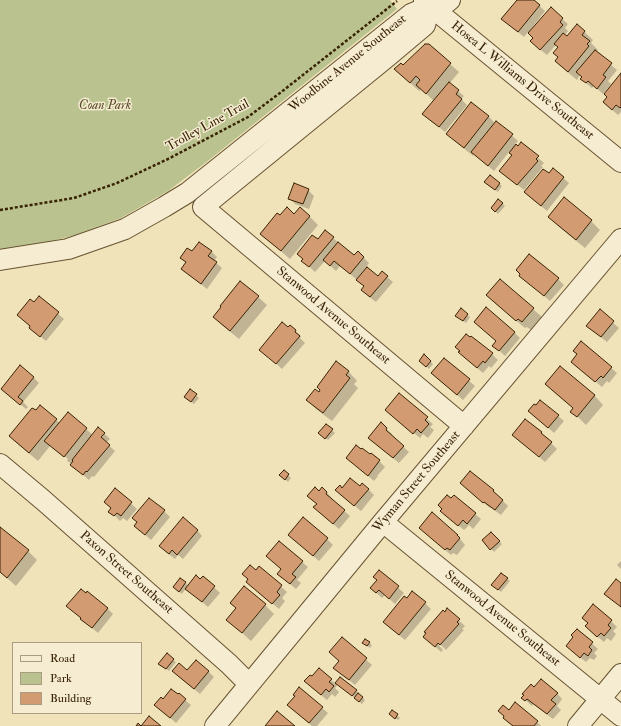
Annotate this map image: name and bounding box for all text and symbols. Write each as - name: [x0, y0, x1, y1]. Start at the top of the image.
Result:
- street label: Woodbine Avenue Southeast: [286, 12, 410, 116]
- street label: Hosea L Williams Drive Southeast: [447, 18, 597, 144]
- street label: Trolley Line Trail: [164, 97, 252, 155]
- park label: Coan Park: [79, 98, 131, 114]
- street label: Stanwood Avenue Southeast: [273, 264, 393, 368]
- street label: Wyman Street Southeast: [370, 428, 464, 536]
- street label: Paxon Street Southeast: [76, 528, 176, 618]
- street label: Stanwood Avenue Southeast: [441, 568, 563, 670]
- legend: [12, 642, 142, 714]
- text: Road: [50, 651, 75, 666]
- text: Park: [50, 671, 72, 686]
- text: Building: [50, 691, 91, 706]

